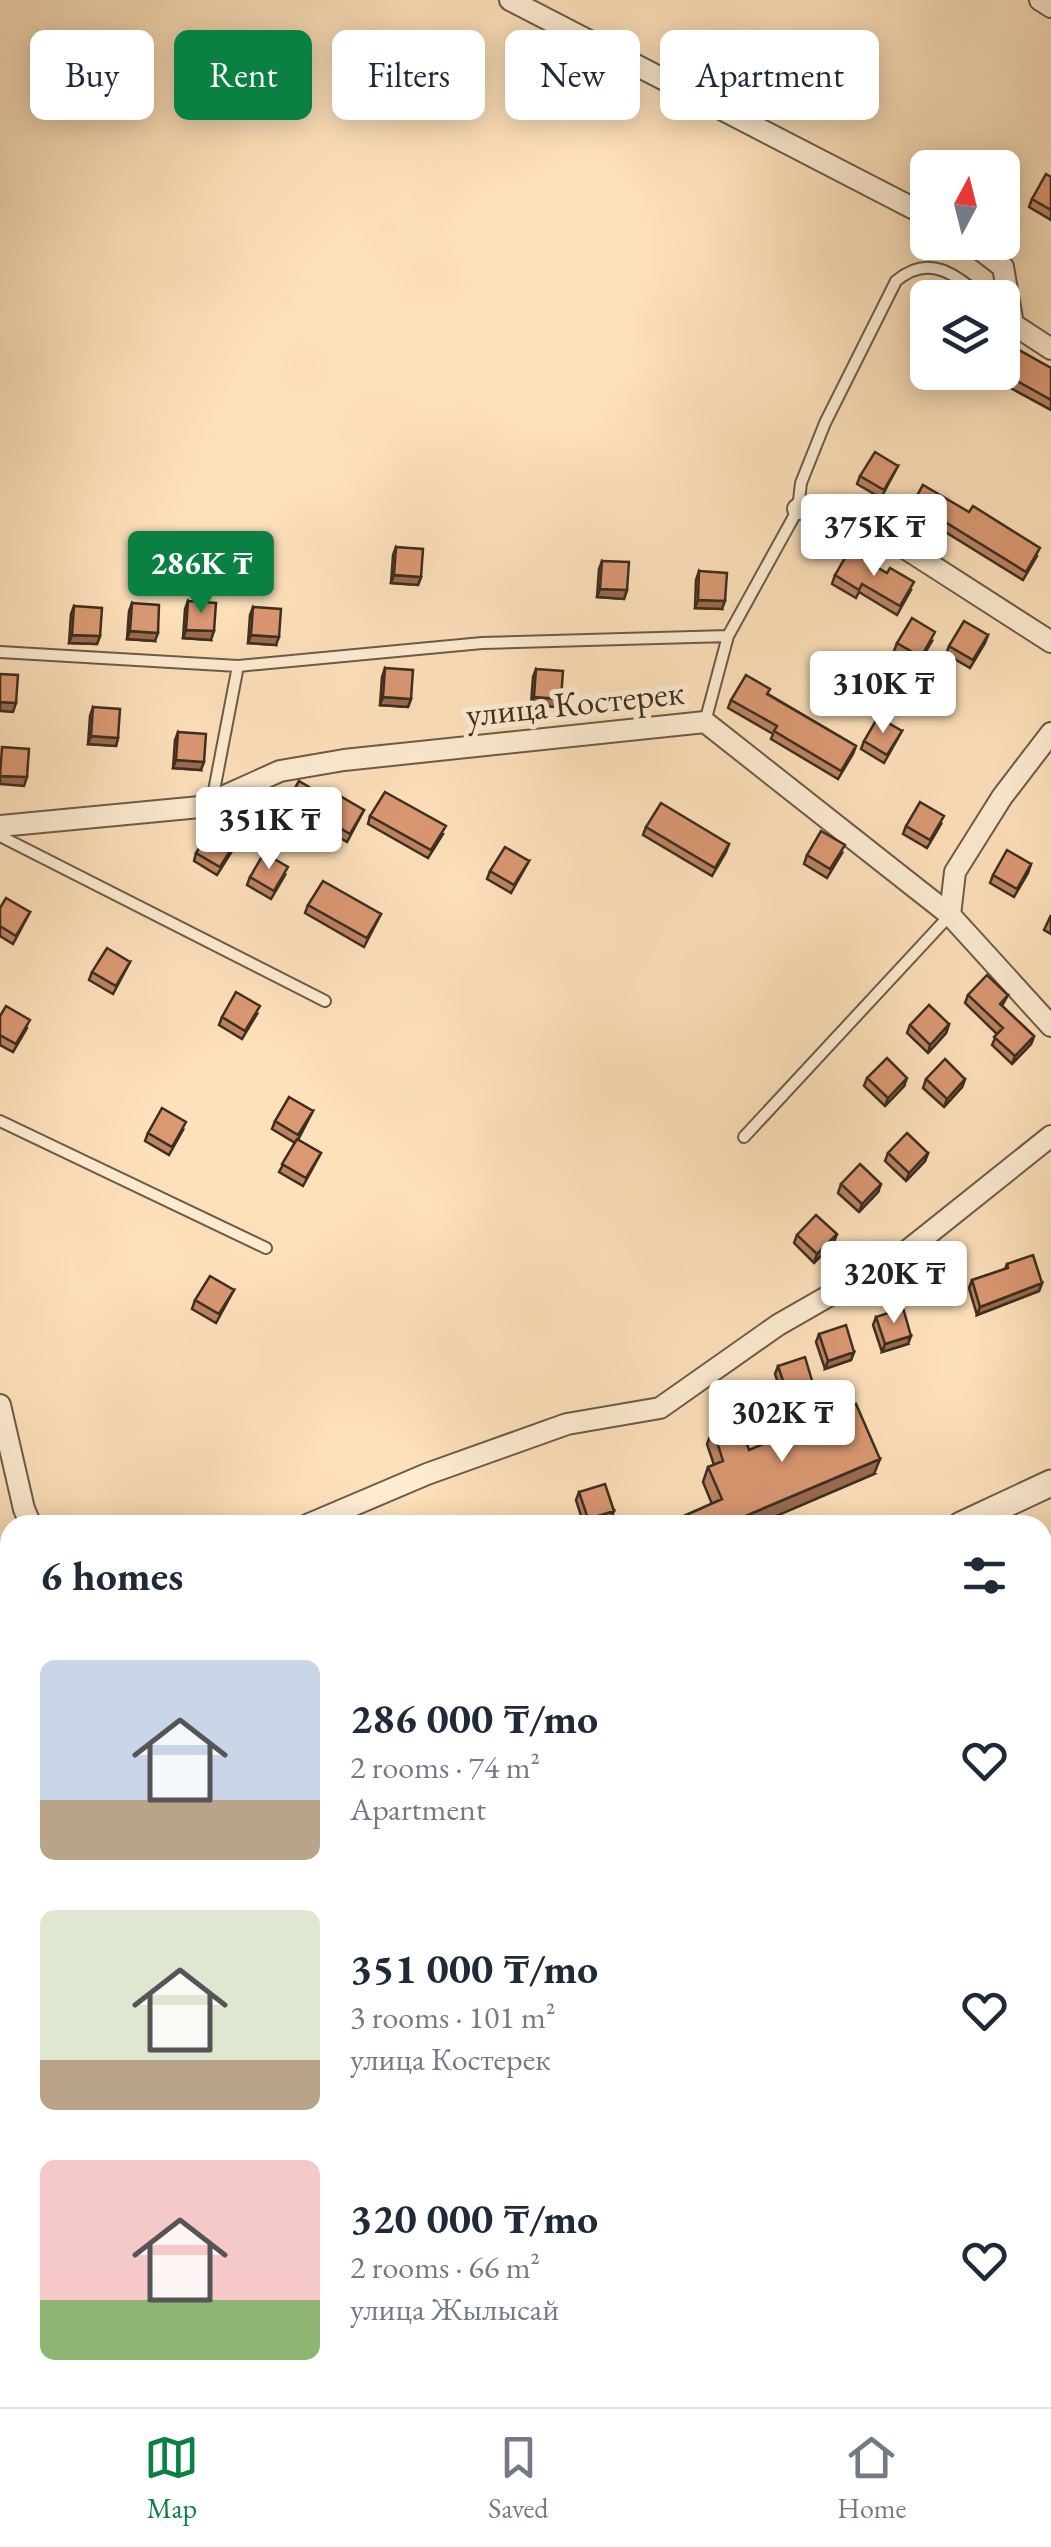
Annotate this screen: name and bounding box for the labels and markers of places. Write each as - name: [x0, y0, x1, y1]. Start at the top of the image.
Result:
- pin: 375K ₸: [793, 494, 955, 579]
- pin: 286K ₸: [120, 531, 282, 616]
- pin: 310K ₸: [802, 651, 964, 736]
- pin: 351K ₸: [188, 787, 350, 872]
- pin: 320K ₸: [813, 1241, 975, 1326]
- pin: 302K ₸: [701, 1380, 863, 1465]

